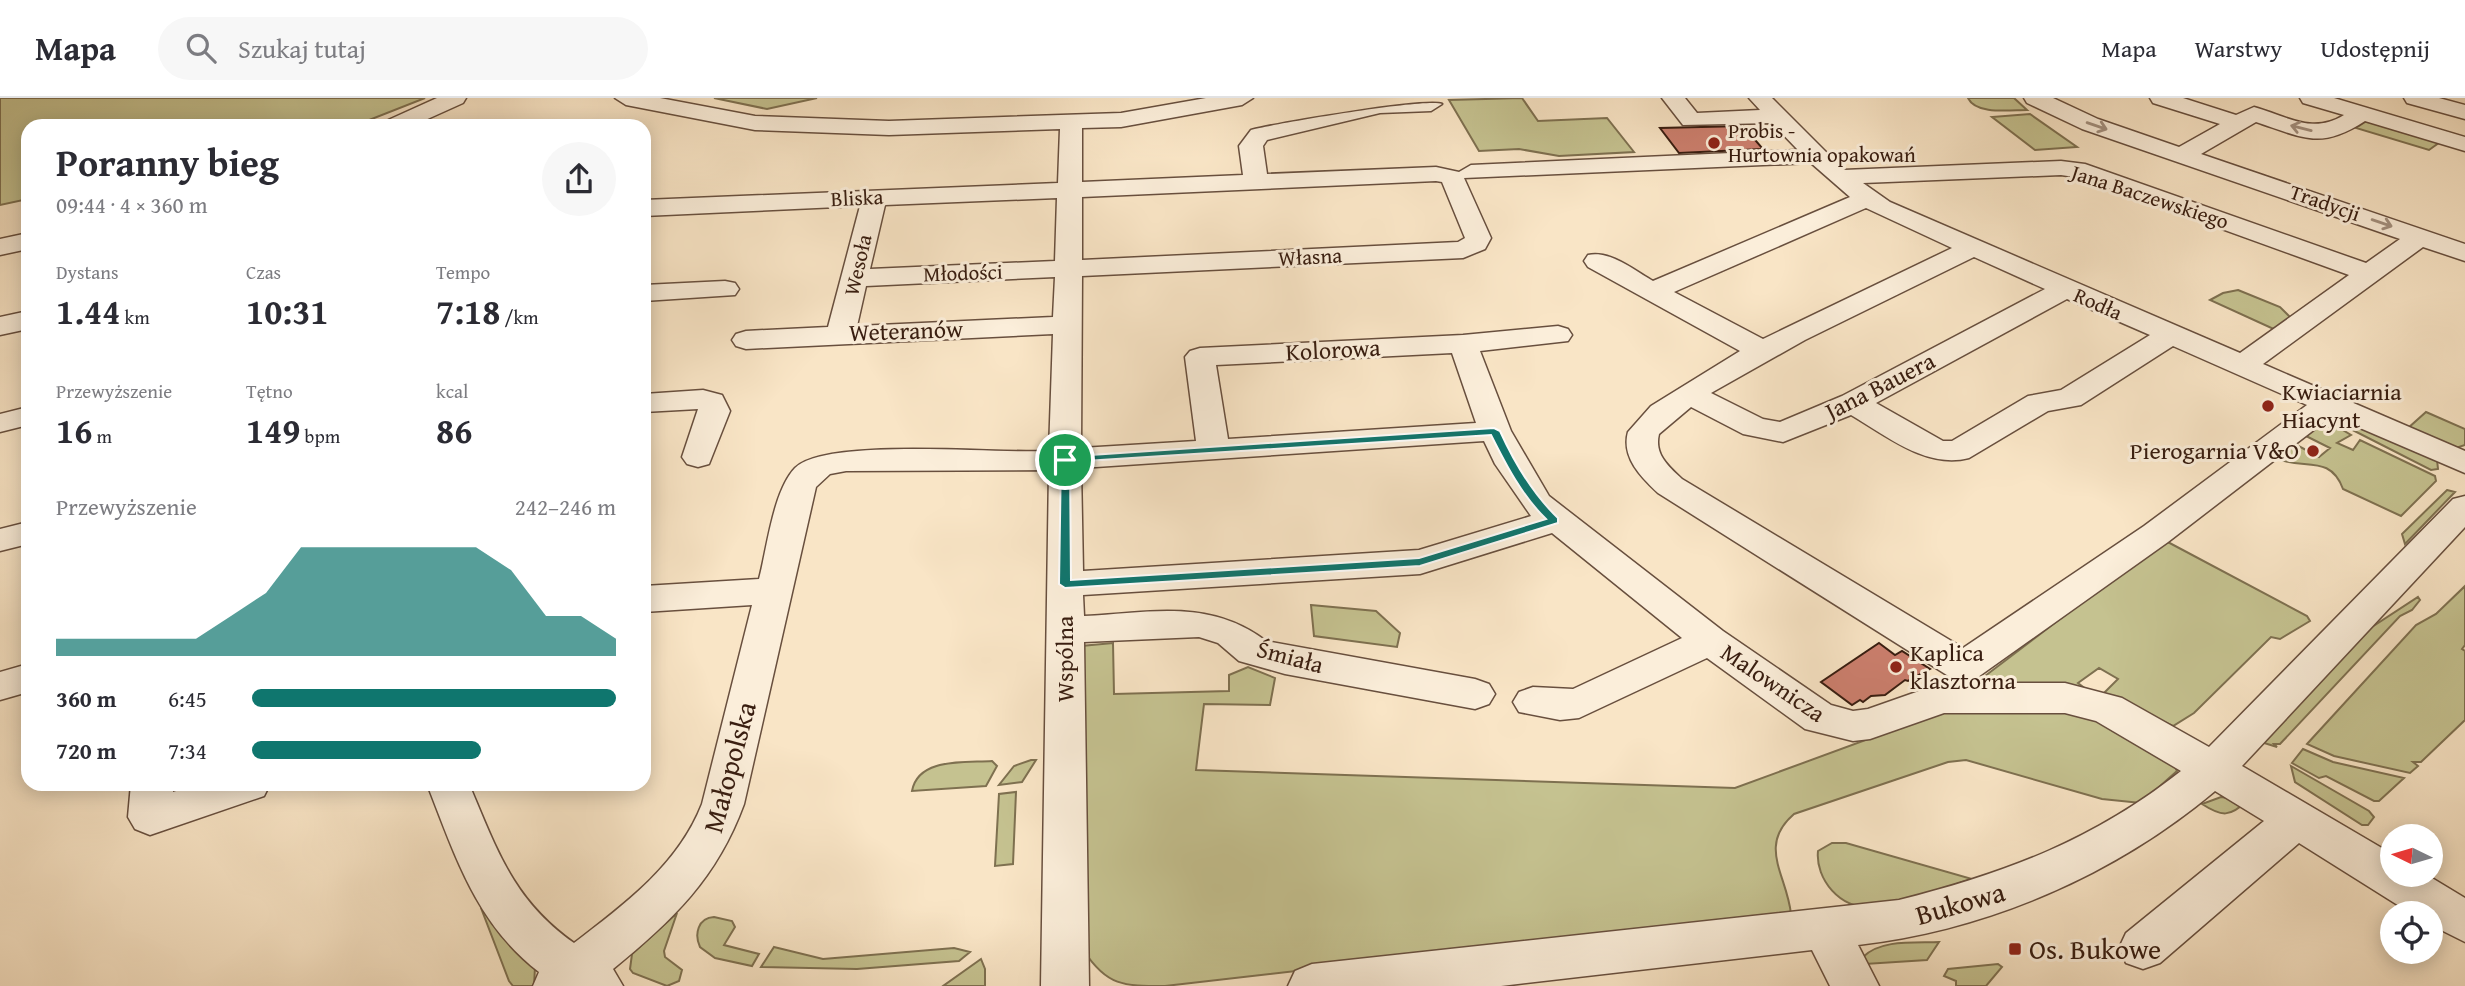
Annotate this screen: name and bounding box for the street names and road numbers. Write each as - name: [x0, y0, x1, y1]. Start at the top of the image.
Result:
- street label: Jana Baczewskiego: [2065, 156, 2233, 237]
- street label: Tradycji: [2286, 176, 2365, 229]
- street label: Bliska: [830, 181, 884, 214]
- street label: Wesoła: [835, 231, 880, 299]
- street label: Własna: [1277, 239, 1343, 274]
- street label: Młodości: [923, 256, 1003, 289]
- street label: Rodła: [2069, 279, 2127, 328]
- street label: Weteranów: [848, 311, 964, 350]
- street label: Kolorowa: [1285, 330, 1382, 369]
- street label: Jana Bauera: [1816, 343, 1941, 430]
- street label: Wspólna: [1047, 615, 1082, 702]
- street label: Śmiała: [1253, 631, 1328, 682]
- street label: Malownicza: [1714, 635, 1833, 731]
- street label: Małopolska: [691, 696, 766, 837]
- street label: Bukowa: [1910, 870, 2010, 935]

